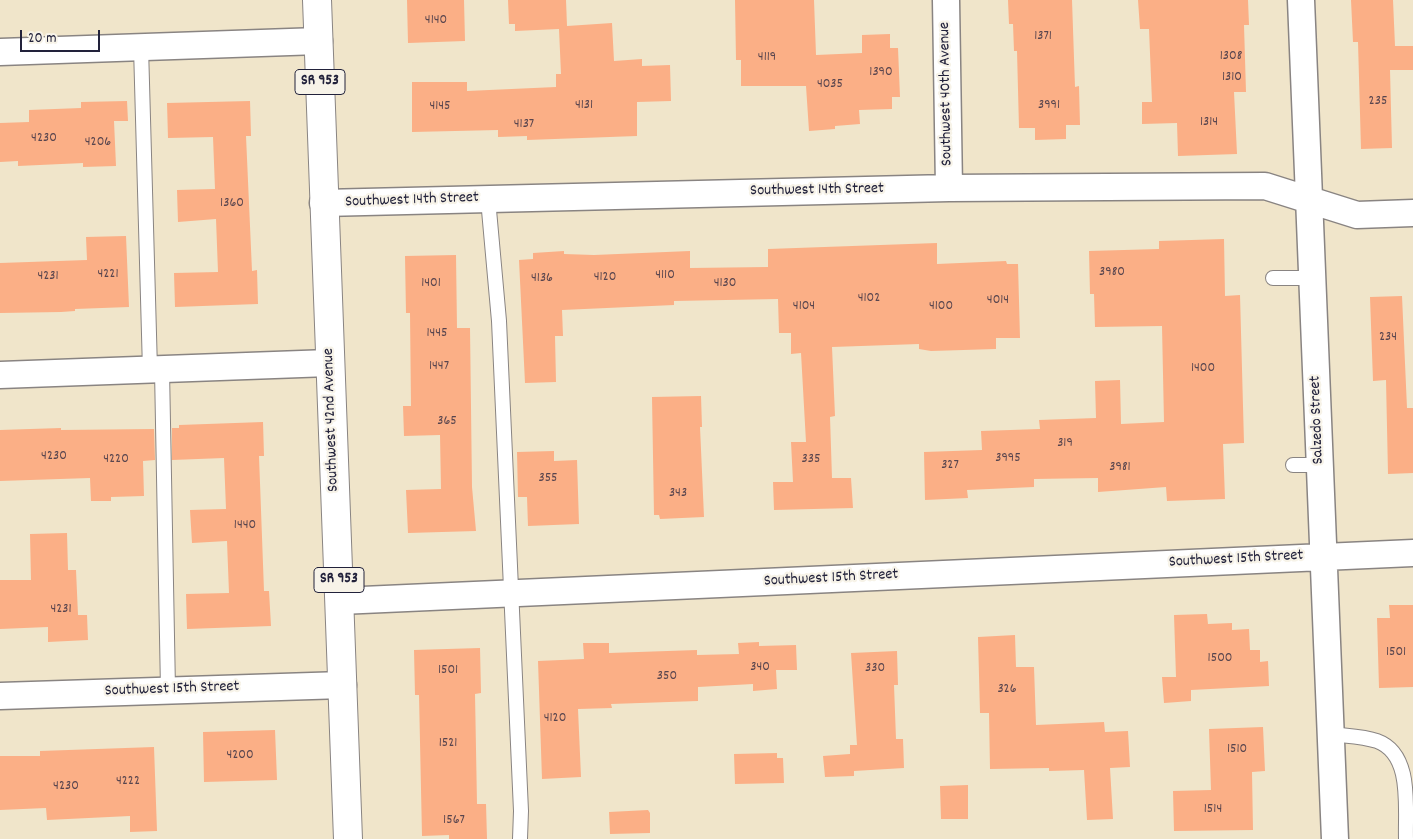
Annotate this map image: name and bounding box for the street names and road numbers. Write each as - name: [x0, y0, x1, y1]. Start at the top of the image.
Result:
- street label: Southwest 40th Avenue: [936, 22, 958, 166]
- road number: SR 953: [295, 70, 345, 94]
- street label: Southwest 14th Street: [750, 180, 884, 202]
- street label: Southwest 14th Street: [345, 189, 479, 213]
- street label: Southwest 42nd Avenue: [320, 348, 344, 492]
- street label: Salzedo Street: [1307, 375, 1329, 465]
- street label: Southwest 15th Street: [1168, 547, 1304, 573]
- street label: Southwest 15th Street: [763, 566, 899, 592]
- road number: SR 953: [314, 568, 364, 592]
- street label: Southwest 15th Street: [104, 678, 240, 702]

